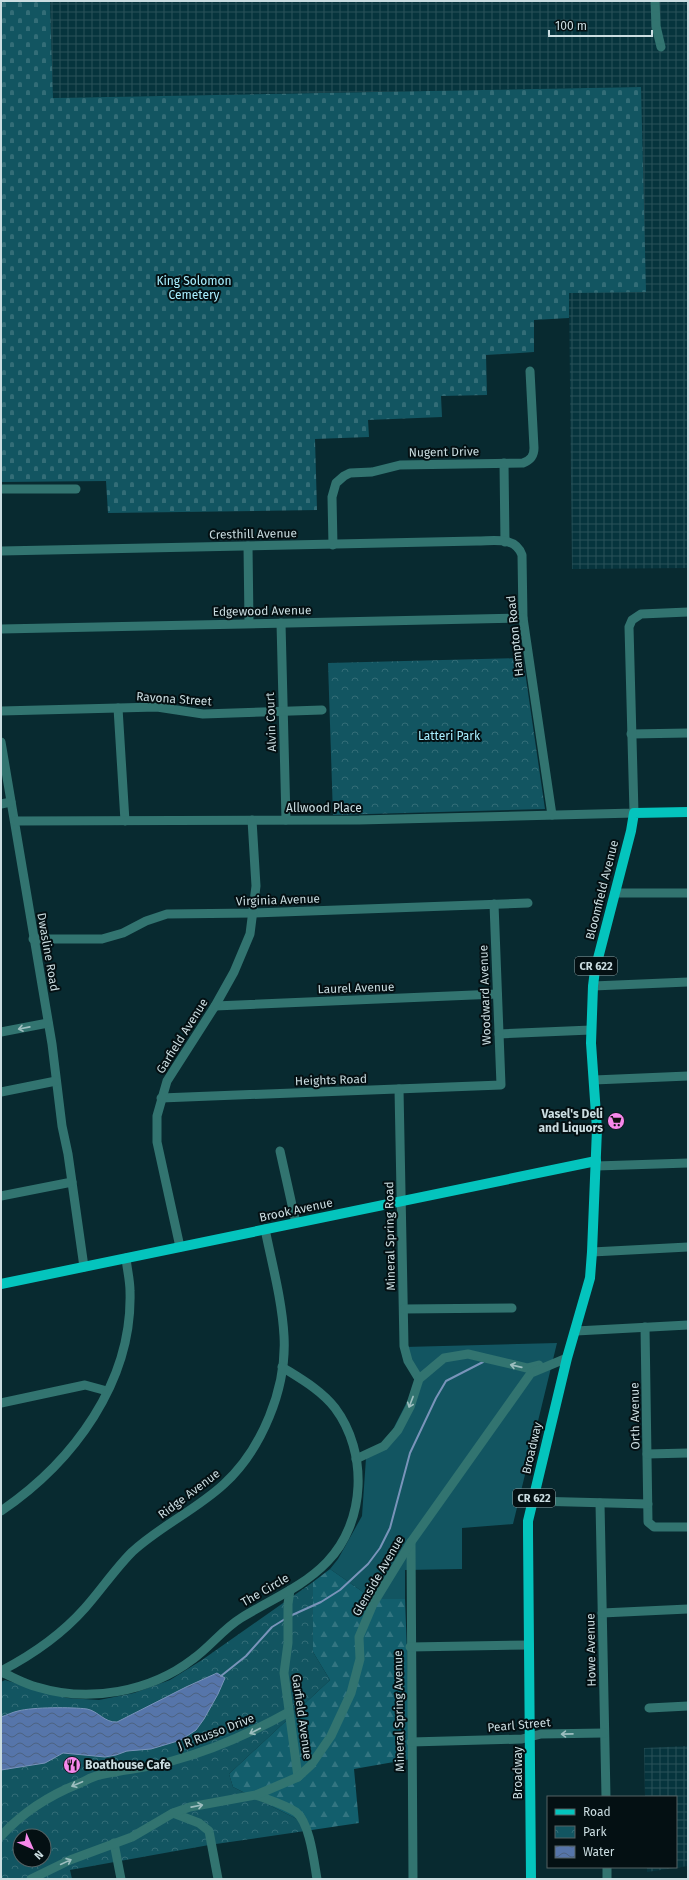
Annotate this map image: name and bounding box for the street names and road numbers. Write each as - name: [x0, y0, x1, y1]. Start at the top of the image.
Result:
- street label: Nugent Drive: [409, 444, 479, 460]
- street label: Cresthill Avenue: [209, 526, 297, 542]
- street label: Hampton Road: [504, 595, 526, 677]
- street label: Edgewood Avenue: [213, 603, 311, 619]
- street label: Ravona Street: [136, 689, 213, 709]
- street label: Alvin Court: [263, 692, 279, 752]
- street label: Allwood Place: [286, 801, 362, 815]
- street label: Bloomfield Avenue: [583, 839, 621, 941]
- street label: Virginia Avenue: [236, 892, 320, 908]
- street label: Dwasline Road: [34, 912, 62, 992]
- street label: Woodward Avenue: [476, 945, 494, 1045]
- road number: CR 622: [575, 957, 617, 975]
- street label: Laurel Avenue: [317, 980, 395, 996]
- street label: Garfield Avenue: [153, 996, 211, 1076]
- street label: Heights Road: [295, 1072, 367, 1088]
- street label: Mineral Spring Road: [382, 1181, 398, 1291]
- street label: Brook Avenue: [258, 1195, 334, 1225]
- street label: Orth Avenue: [627, 1382, 643, 1450]
- street label: Broadway: [519, 1421, 545, 1475]
- street label: Ridge Avenue: [155, 1466, 223, 1522]
- road number: CR 622: [513, 1489, 555, 1507]
- street label: Glenside Avenue: [349, 1533, 407, 1619]
- street label: The Circle: [239, 1571, 291, 1609]
- street label: Howe Avenue: [583, 1613, 599, 1687]
- street label: Mineral Spring Avenue: [391, 1650, 407, 1772]
- street label: Garfield Avenue: [289, 1674, 315, 1760]
- street label: J R Russo Drive: [176, 1711, 256, 1753]
- street label: Pearl Street: [487, 1715, 552, 1735]
- street label: Broadway: [511, 1746, 525, 1799]

